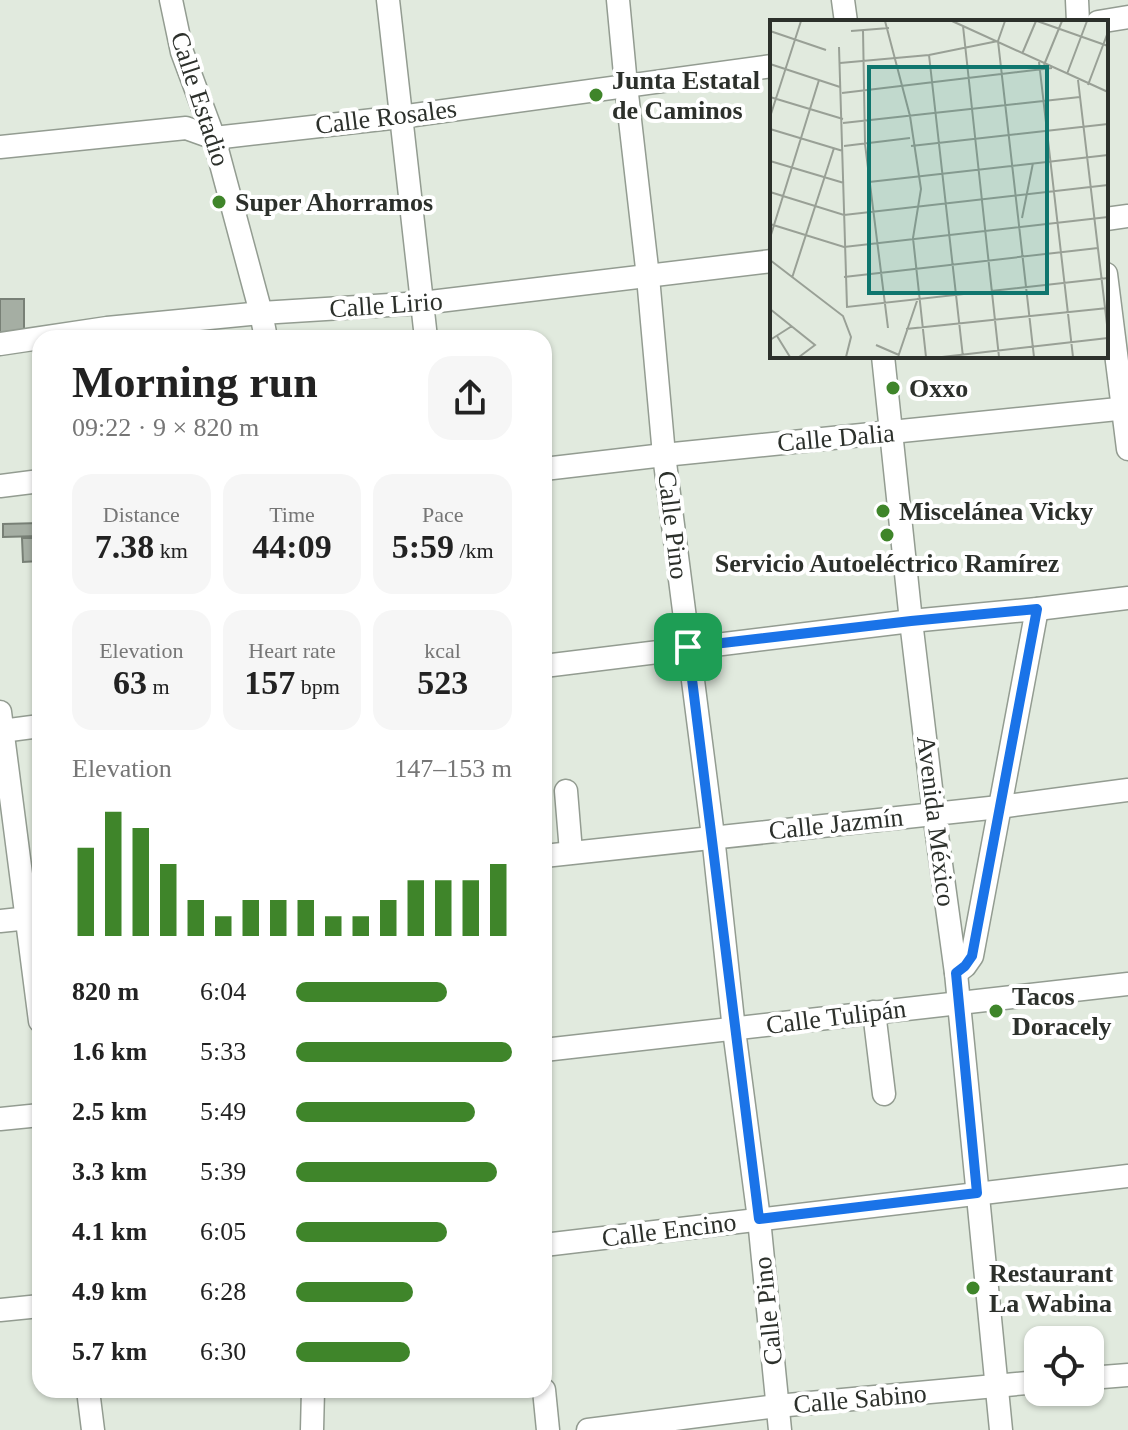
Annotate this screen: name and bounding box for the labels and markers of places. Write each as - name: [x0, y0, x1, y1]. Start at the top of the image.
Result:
- place label: Junta Estatal de Caminos: [612, 66, 760, 125]
- marker: Junta Estatal de Caminos: [587, 86, 605, 104]
- place label: Super Ahorramos: [235, 188, 433, 217]
- marker: Super Ahorramos: [210, 193, 228, 211]
- place label: Oxxo: [909, 374, 968, 403]
- marker: Oxxo: [884, 379, 902, 397]
- place label: Miscelánea Vicky: [899, 497, 1093, 526]
- marker: Miscelánea Vicky: [874, 502, 892, 520]
- marker: Servicio Autoeléctrico Ramírez: [878, 526, 896, 544]
- place label: Servicio Autoeléctrico Ramírez: [715, 549, 1059, 578]
- pin: [654, 613, 722, 681]
- place label: Tacos Doracely: [1012, 982, 1112, 1041]
- marker: Tacos Doracely: [987, 1002, 1005, 1020]
- place label: Restaurant La Wabina: [989, 1259, 1114, 1318]
- marker: Restaurant La Wabina: [964, 1279, 982, 1297]

